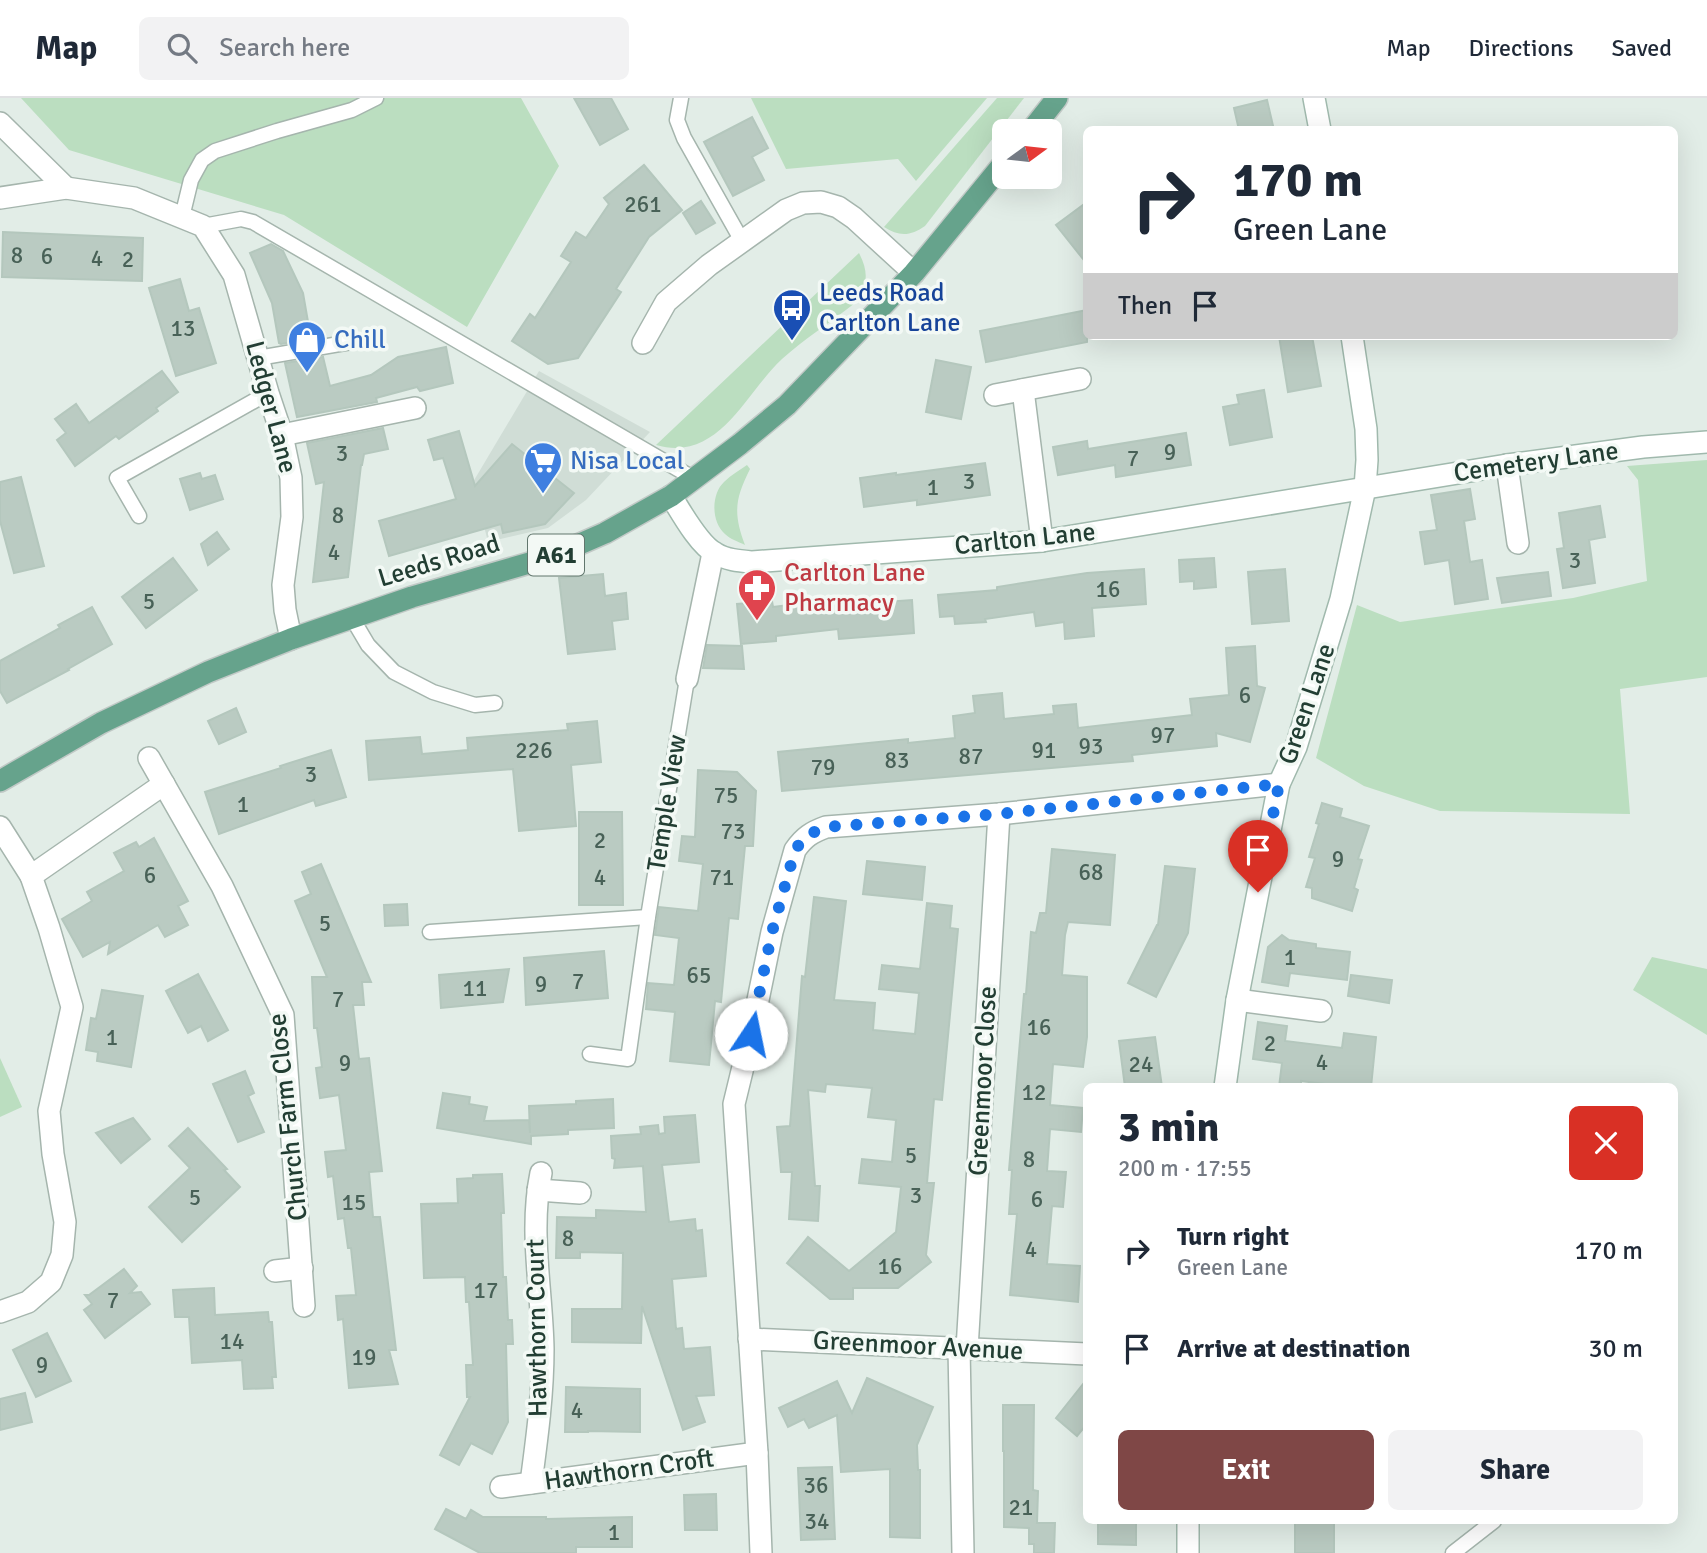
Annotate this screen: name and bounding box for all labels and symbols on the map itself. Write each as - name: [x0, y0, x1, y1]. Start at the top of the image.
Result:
- north arrow: [992, 119, 1062, 189]
- house number: 261: [624, 190, 662, 219]
- house number: 8: [11, 241, 23, 270]
- house number: 6: [41, 242, 53, 271]
- house number: 4: [91, 244, 103, 273]
- house number: 2: [122, 245, 134, 274]
- place label: Leeds Road Carlton Lane: [819, 277, 960, 339]
- bus stop icon: Leeds Road Carlton Lane: [771, 287, 813, 342]
- house number: 13: [171, 314, 195, 343]
- shop icon: Chill: [286, 319, 328, 374]
- place label: Chill: [334, 324, 386, 356]
- street label: Ledger Lane: [238, 337, 304, 477]
- street label: Cemetery Lane: [1452, 435, 1620, 489]
- house number: 9: [1164, 438, 1176, 467]
- house number: 3: [336, 439, 348, 468]
- supermarket icon: Nisa Local: [522, 440, 564, 495]
- house number: 7: [1127, 444, 1139, 473]
- place label: Nisa Local: [570, 445, 684, 477]
- house number: 3: [963, 467, 975, 496]
- house number: 1: [927, 473, 939, 502]
- house number: 8: [332, 501, 344, 530]
- street label: Carlton Lane: [953, 516, 1097, 562]
- street label: Leeds Road: [374, 527, 504, 595]
- road number: A61: [528, 534, 584, 576]
- house number: 4: [328, 538, 340, 567]
- house number: 3: [1569, 546, 1581, 575]
- place label: Carlton Lane Pharmacy: [784, 557, 925, 619]
- pharmacy icon: Carlton Lane Pharmacy: [736, 567, 778, 622]
- house number: 16: [1096, 575, 1120, 604]
- house number: 5: [143, 587, 155, 616]
- street label: Green Lane: [1271, 639, 1343, 769]
- house number: 6: [1239, 681, 1251, 710]
- house number: 97: [1151, 721, 1175, 750]
- street label: Temple View: [640, 732, 694, 874]
- house number: 93: [1079, 732, 1103, 761]
- house number: 226: [515, 736, 553, 765]
- house number: 91: [1032, 736, 1056, 765]
- house number: 87: [959, 742, 983, 771]
- house number: 83: [885, 746, 909, 775]
- house number: 79: [811, 753, 835, 782]
- house number: 3: [305, 760, 317, 789]
- house number: 75: [714, 781, 738, 810]
- house number: 1: [237, 790, 249, 819]
- house number: 73: [721, 817, 745, 846]
- pin: [1228, 820, 1288, 892]
- house number: 2: [594, 826, 606, 855]
- house number: 9: [1332, 845, 1344, 874]
- house number: 68: [1079, 858, 1103, 887]
- house number: 6: [144, 861, 156, 890]
- house number: 4: [594, 863, 606, 892]
- house number: 71: [710, 863, 734, 892]
- house number: 5: [319, 909, 331, 938]
- house number: 1: [1284, 943, 1296, 972]
- house number: 65: [687, 961, 711, 990]
- house number: 7: [572, 967, 584, 996]
- house number: 9: [535, 970, 547, 999]
- house number: 11: [463, 974, 487, 1003]
- house number: 7: [332, 985, 344, 1014]
- street label: Greenmoor Close: [962, 985, 1004, 1177]
- position arrow: [714, 997, 788, 1071]
- street label: Church Farm Close: [261, 1012, 315, 1222]
- house number: 16: [1027, 1013, 1051, 1042]
- house number: 1: [106, 1023, 118, 1052]
- house number: 2: [1264, 1029, 1276, 1058]
- house number: 4: [1316, 1048, 1328, 1077]
- house number: 9: [339, 1049, 351, 1078]
- house number: 24: [1129, 1050, 1153, 1079]
- house number: 12: [1022, 1078, 1046, 1107]
- house number: 5: [905, 1141, 917, 1170]
- house number: 8: [1023, 1145, 1035, 1174]
- house number: 3: [910, 1181, 922, 1210]
- house number: 5: [189, 1183, 201, 1212]
- house number: 6: [1031, 1185, 1043, 1214]
- house number: 15: [342, 1188, 366, 1217]
- house number: 8: [562, 1224, 574, 1253]
- house number: 4: [1025, 1235, 1037, 1264]
- street label: Hawthorn Court: [519, 1239, 555, 1417]
- house number: 16: [878, 1252, 902, 1281]
- house number: 17: [474, 1276, 498, 1305]
- house number: 7: [107, 1286, 119, 1315]
- street label: Greenmoor Avenue: [812, 1325, 1024, 1367]
- house number: 14: [220, 1327, 244, 1356]
- house number: 19: [352, 1343, 376, 1372]
- house number: 9: [36, 1351, 48, 1380]
- house number: 4: [571, 1396, 583, 1425]
- street label: Hawthorn Croft: [542, 1442, 716, 1498]
- house number: 36: [804, 1471, 828, 1500]
- house number: 21: [1009, 1493, 1033, 1522]
- house number: 34: [805, 1507, 829, 1536]
- house number: 1: [608, 1518, 620, 1547]

